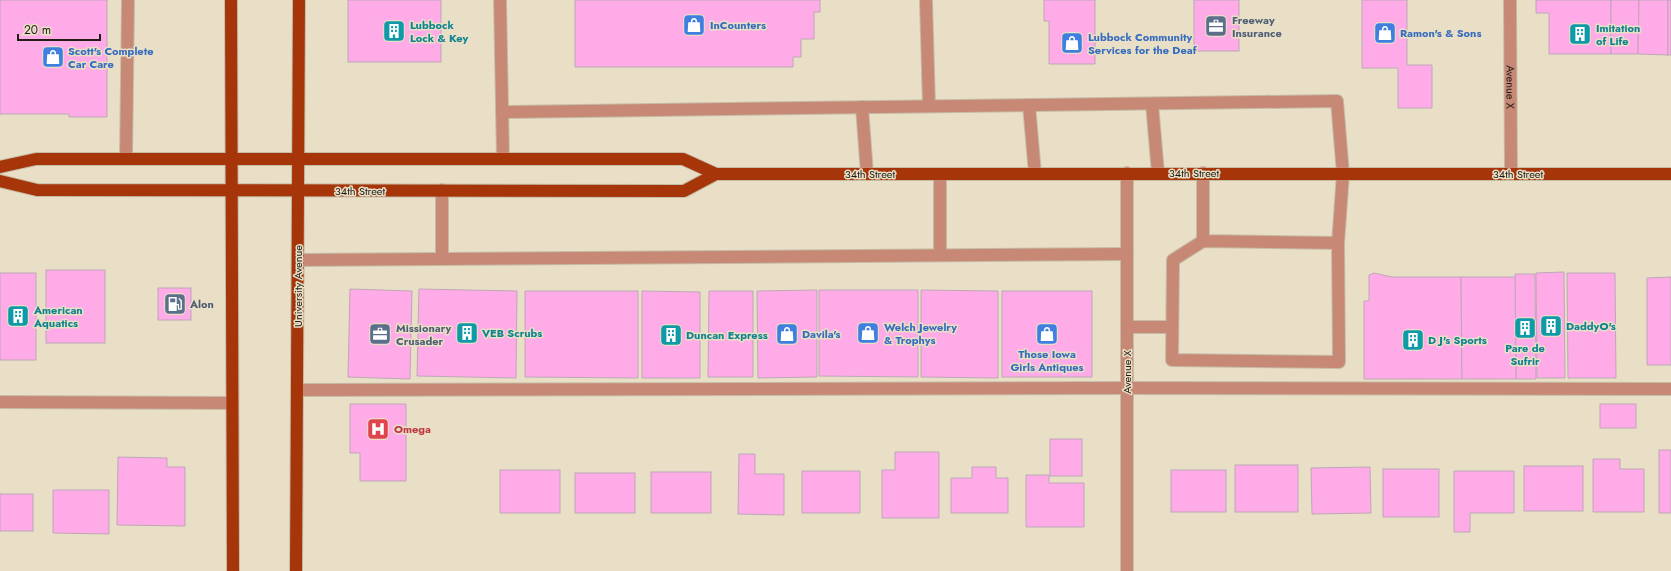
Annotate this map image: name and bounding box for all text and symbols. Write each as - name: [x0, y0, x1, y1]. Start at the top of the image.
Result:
- shop icon: InCounters: [681, 12, 707, 38]
- place label: Freeway Insurance: [1232, 12, 1282, 41]
- office icon: Freeway Insurance: [1203, 13, 1229, 39]
- scale bar: [18, 16, 100, 42]
- place label: Lubbock Lock & Key: [410, 17, 468, 46]
- place label: InCounters: [710, 17, 766, 33]
- building icon: Lubbock Lock & Key: [381, 18, 407, 44]
- shop icon: Ramon's & Sons: [1372, 20, 1398, 46]
- place label: Imitation of Life: [1596, 20, 1640, 49]
- text: 20 m: [24, 21, 51, 39]
- building icon: Imitation of Life: [1567, 21, 1593, 47]
- place label: Ramon's & Sons: [1400, 25, 1481, 41]
- place label: Lubbock Community Services for the Deaf: [1088, 29, 1198, 58]
- shop icon: Lubbock Community Services for the Deaf: [1059, 30, 1085, 56]
- place label: Scott's Complete Car Care: [68, 43, 153, 72]
- shop icon: Scott's Complete Car Care: [40, 44, 66, 70]
- street label: Avenue X: [1502, 65, 1519, 109]
- street label: 34th Street: [1169, 165, 1220, 181]
- street label: 34th Street: [845, 166, 896, 182]
- street label: 34th Street: [1493, 166, 1544, 182]
- street label: 34th Street: [335, 183, 386, 199]
- street label: University Avenue: [290, 245, 306, 327]
- fuel station icon: Alon: [162, 291, 188, 317]
- place label: Alon: [189, 296, 214, 312]
- place label: American Aquatics: [33, 302, 83, 331]
- building icon: American Aquatics: [5, 303, 31, 329]
- building icon: DaddyO's: [1538, 313, 1564, 339]
- building icon: Pare de Sufrir: [1512, 315, 1538, 341]
- place label: DaddyO's: [1566, 318, 1616, 334]
- place label: Welch Jewelry & Trophys: [884, 319, 957, 348]
- place label: Missionary Crusader: [396, 320, 451, 349]
- building icon: VEB Scrubs: [454, 320, 480, 346]
- shop icon: Welch Jewelry & Trophys: [855, 320, 881, 346]
- office icon: Missionary Crusader: [367, 321, 393, 347]
- shop icon: Davila's: [774, 321, 800, 347]
- shop icon: Those Iowa Girls Antiques: [1034, 321, 1060, 347]
- building icon: Duncan Express: [658, 322, 684, 348]
- place label: VEB Scrubs: [481, 325, 542, 341]
- place label: Davila's: [802, 326, 841, 342]
- place label: Duncan Express: [686, 327, 768, 343]
- building icon: D J's Sports: [1400, 327, 1426, 353]
- place label: D J's Sports: [1428, 332, 1487, 348]
- place label: Pare de Sufrir: [1505, 340, 1545, 369]
- place label: Those Iowa Girls Antiques: [1010, 346, 1084, 375]
- street label: Avenue X: [1119, 350, 1135, 394]
- hospital icon: Omega: [365, 416, 391, 442]
- place label: Omega: [394, 421, 431, 437]

